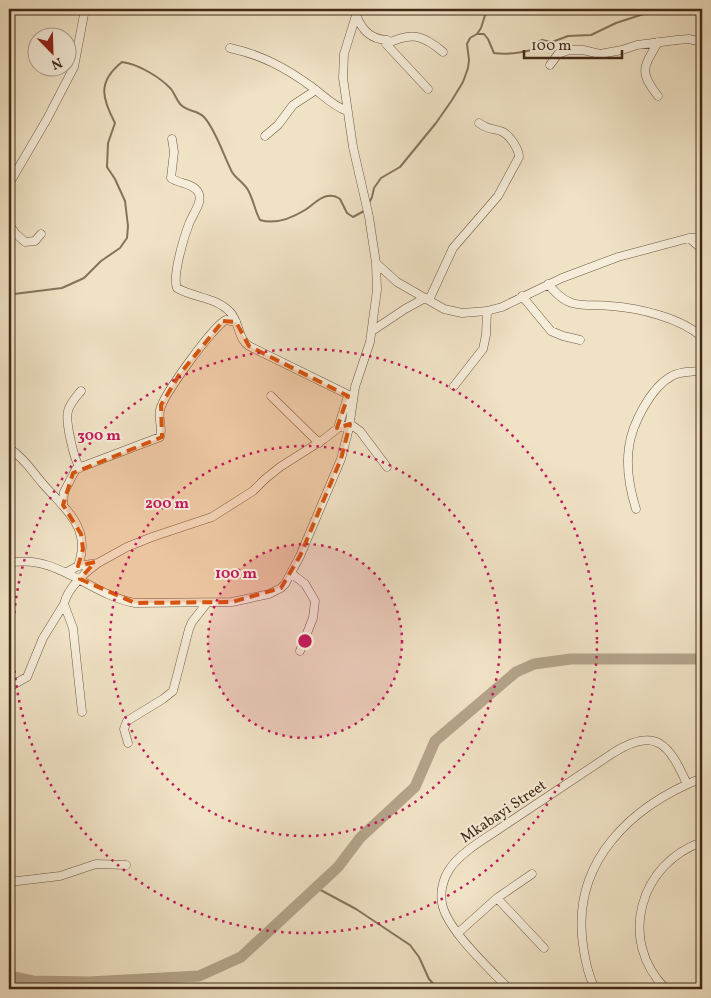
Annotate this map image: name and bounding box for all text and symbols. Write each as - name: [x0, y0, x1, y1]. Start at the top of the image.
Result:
- north arrow: [28, 28, 78, 78]
- scale bar: [524, 28, 621, 60]
- text: 100 m: [531, 36, 571, 57]
- text: N: [48, 52, 65, 73]
- text: 300 m: [77, 426, 121, 447]
- text: 200 m: [145, 494, 189, 515]
- text: 100 m: [215, 564, 258, 585]
- centre of rings: [296, 632, 314, 650]
- street label: Mkabayi Street: [457, 776, 551, 849]

